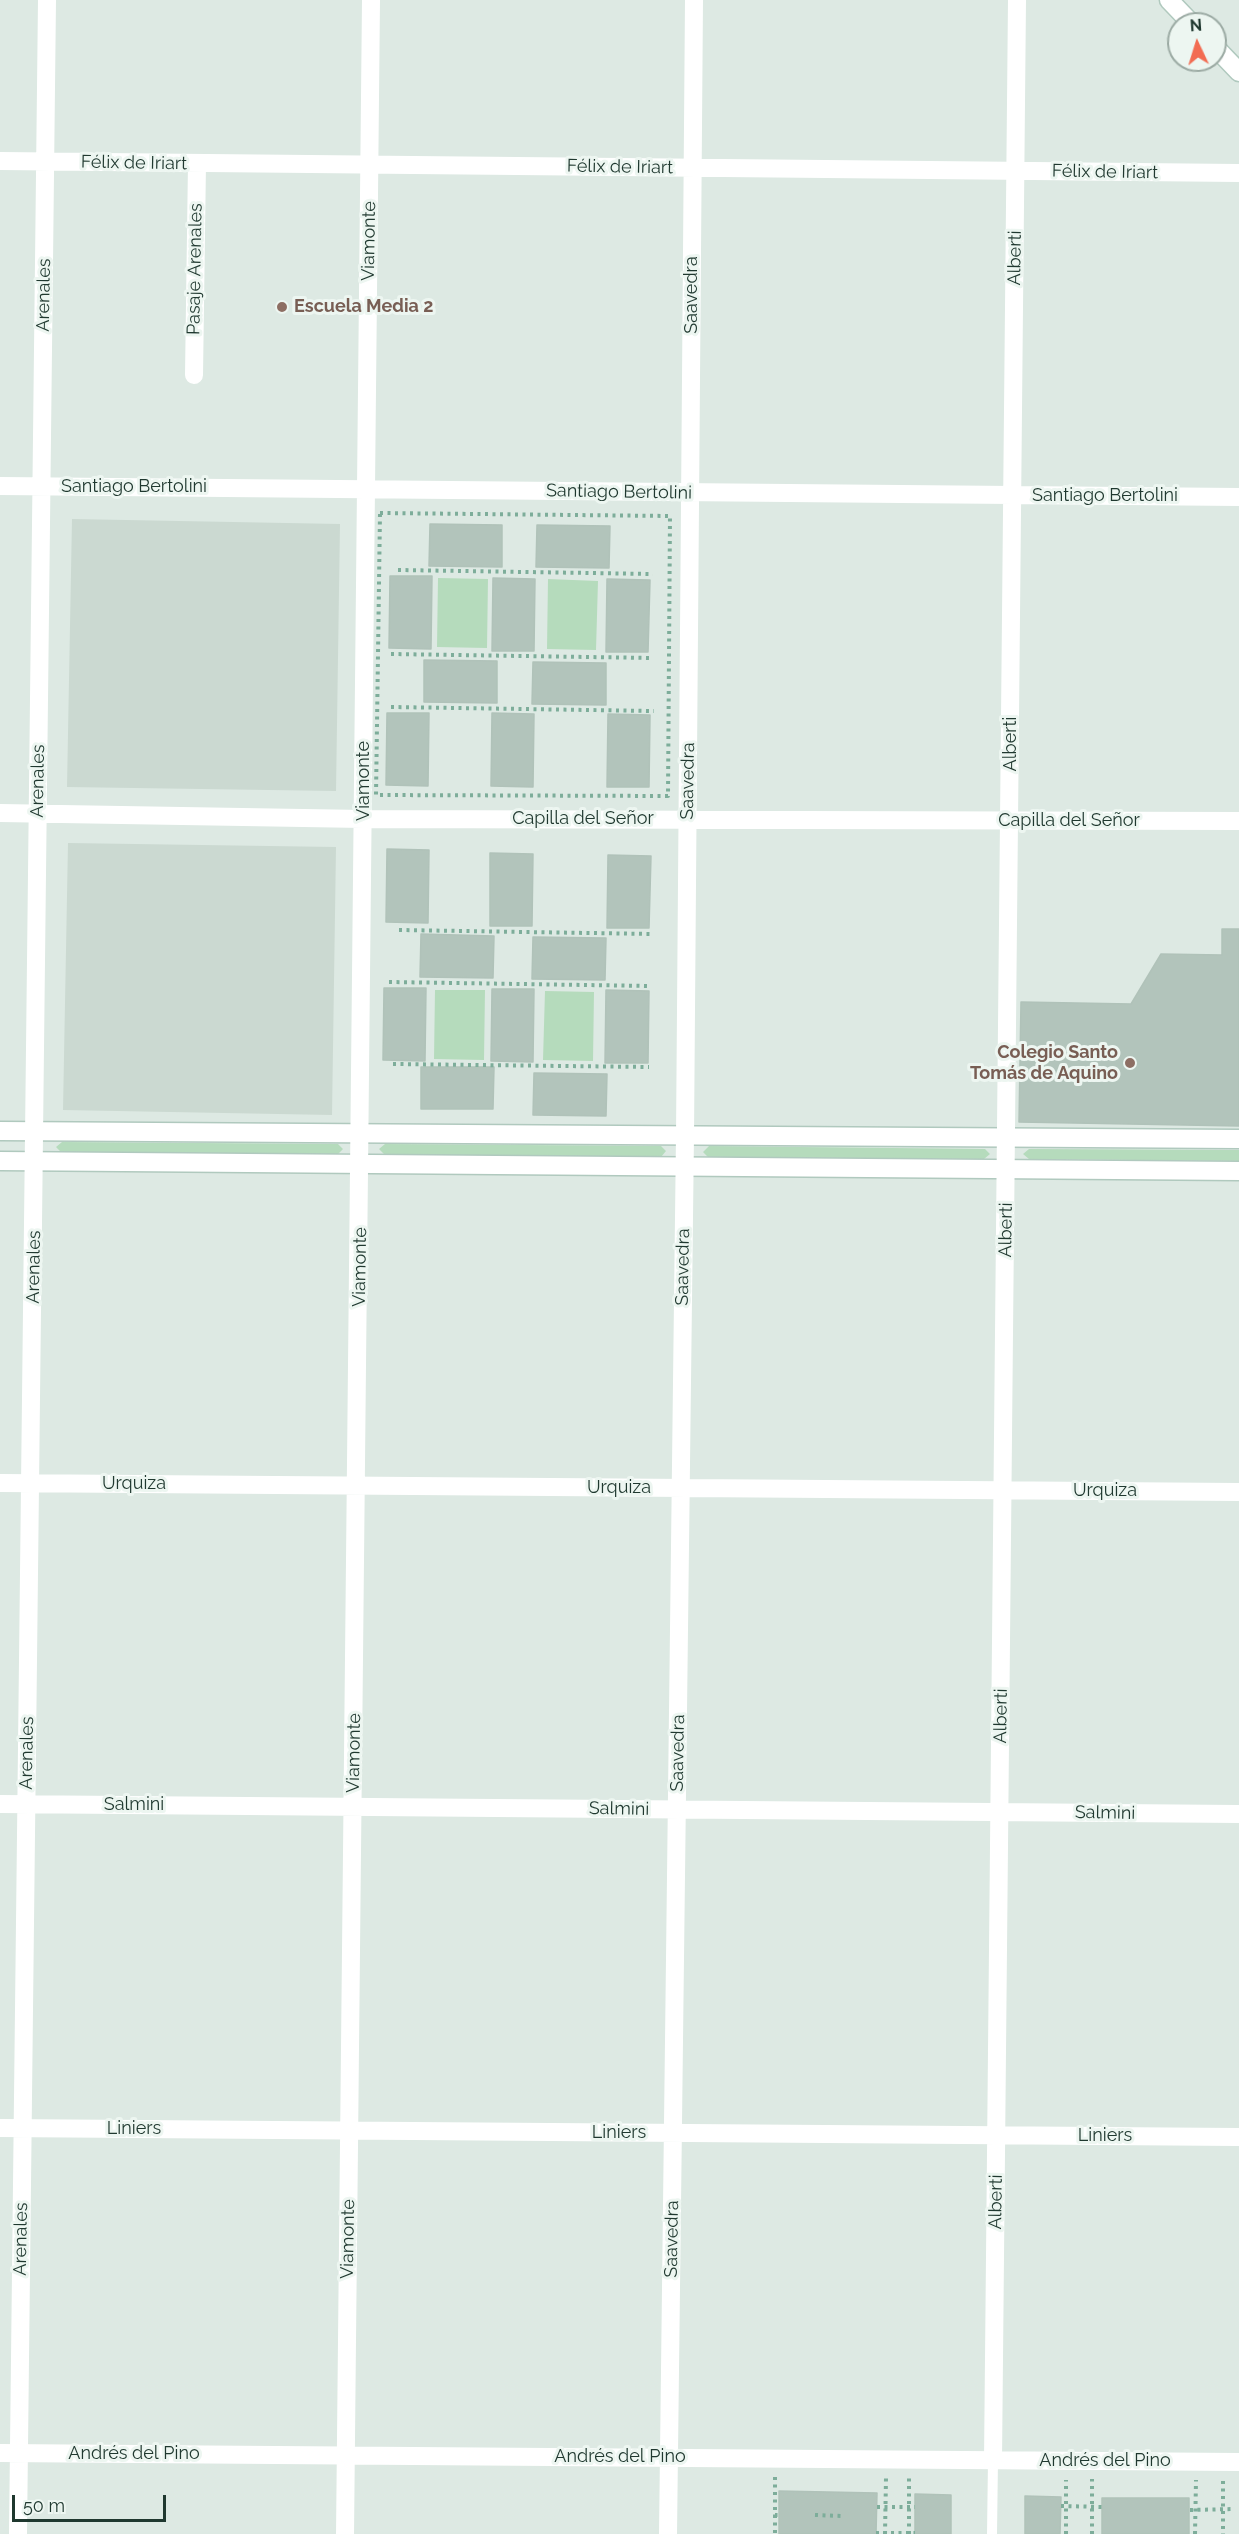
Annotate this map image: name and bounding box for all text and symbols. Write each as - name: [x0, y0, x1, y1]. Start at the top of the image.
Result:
- north arrow: [1167, 12, 1227, 72]
- text: N: [1189, 16, 1203, 35]
- street label: Félix de Iriart: [81, 151, 187, 175]
- street label: Félix de Iriart: [567, 155, 673, 179]
- street label: Félix de Iriart: [1052, 160, 1158, 184]
- street label: Viamonte: [358, 201, 380, 281]
- street label: Pasaje Arenales: [183, 203, 207, 335]
- street label: Alberti: [1004, 230, 1026, 286]
- street label: Saavedra: [681, 256, 703, 334]
- street label: Arenales: [33, 258, 55, 332]
- place label: Escuela Media 2: [294, 296, 433, 318]
- marker: Escuela Media 2: [275, 300, 289, 314]
- street label: Santiago Bertolini: [61, 476, 207, 498]
- street label: Santiago Bertolini: [546, 480, 692, 504]
- street label: Santiago Bertolini: [1032, 485, 1178, 507]
- street label: Alberti: [1000, 716, 1022, 772]
- street label: Viamonte: [353, 741, 375, 821]
- street label: Saavedra: [677, 742, 699, 820]
- street label: Arenales: [27, 744, 49, 818]
- street label: Capilla del Señor: [512, 808, 654, 830]
- street label: Capilla del Señor: [998, 810, 1140, 832]
- place label: Colegio Santo Tomás de Aquino: [970, 1042, 1118, 1084]
- marker: Colegio Santo Tomás de Aquino: [1123, 1056, 1137, 1070]
- street label: Alberti: [995, 1202, 1017, 1258]
- street label: Viamonte: [349, 1227, 371, 1307]
- street label: Saavedra: [672, 1228, 694, 1306]
- street label: Arenales: [23, 1230, 45, 1304]
- street label: Urquiza: [102, 1473, 166, 1495]
- street label: Urquiza: [587, 1477, 651, 1499]
- street label: Urquiza: [1073, 1480, 1137, 1502]
- street label: Alberti: [990, 1688, 1012, 1744]
- street label: Viamonte: [343, 1713, 365, 1793]
- street label: Saavedra: [667, 1714, 689, 1792]
- street label: Arenales: [16, 1716, 38, 1790]
- street label: Salmini: [104, 1794, 164, 1816]
- street label: Salmini: [589, 1798, 649, 1820]
- street label: Salmini: [1075, 1802, 1135, 1824]
- street label: Liniers: [107, 2118, 161, 2140]
- street label: Liniers: [592, 2122, 646, 2144]
- street label: Liniers: [1078, 2125, 1132, 2147]
- street label: Alberti: [985, 2174, 1007, 2230]
- street label: Viamonte: [337, 2199, 359, 2279]
- street label: Saavedra: [661, 2200, 683, 2278]
- street label: Arenales: [10, 2202, 32, 2276]
- street label: Andrés del Pino: [68, 2443, 200, 2465]
- street label: Andrés del Pino: [554, 2446, 686, 2468]
- street label: Andrés del Pino: [1039, 2450, 1171, 2472]
- scale bar: [15, 2483, 170, 2521]
- text: 50 m: [23, 2495, 65, 2516]

